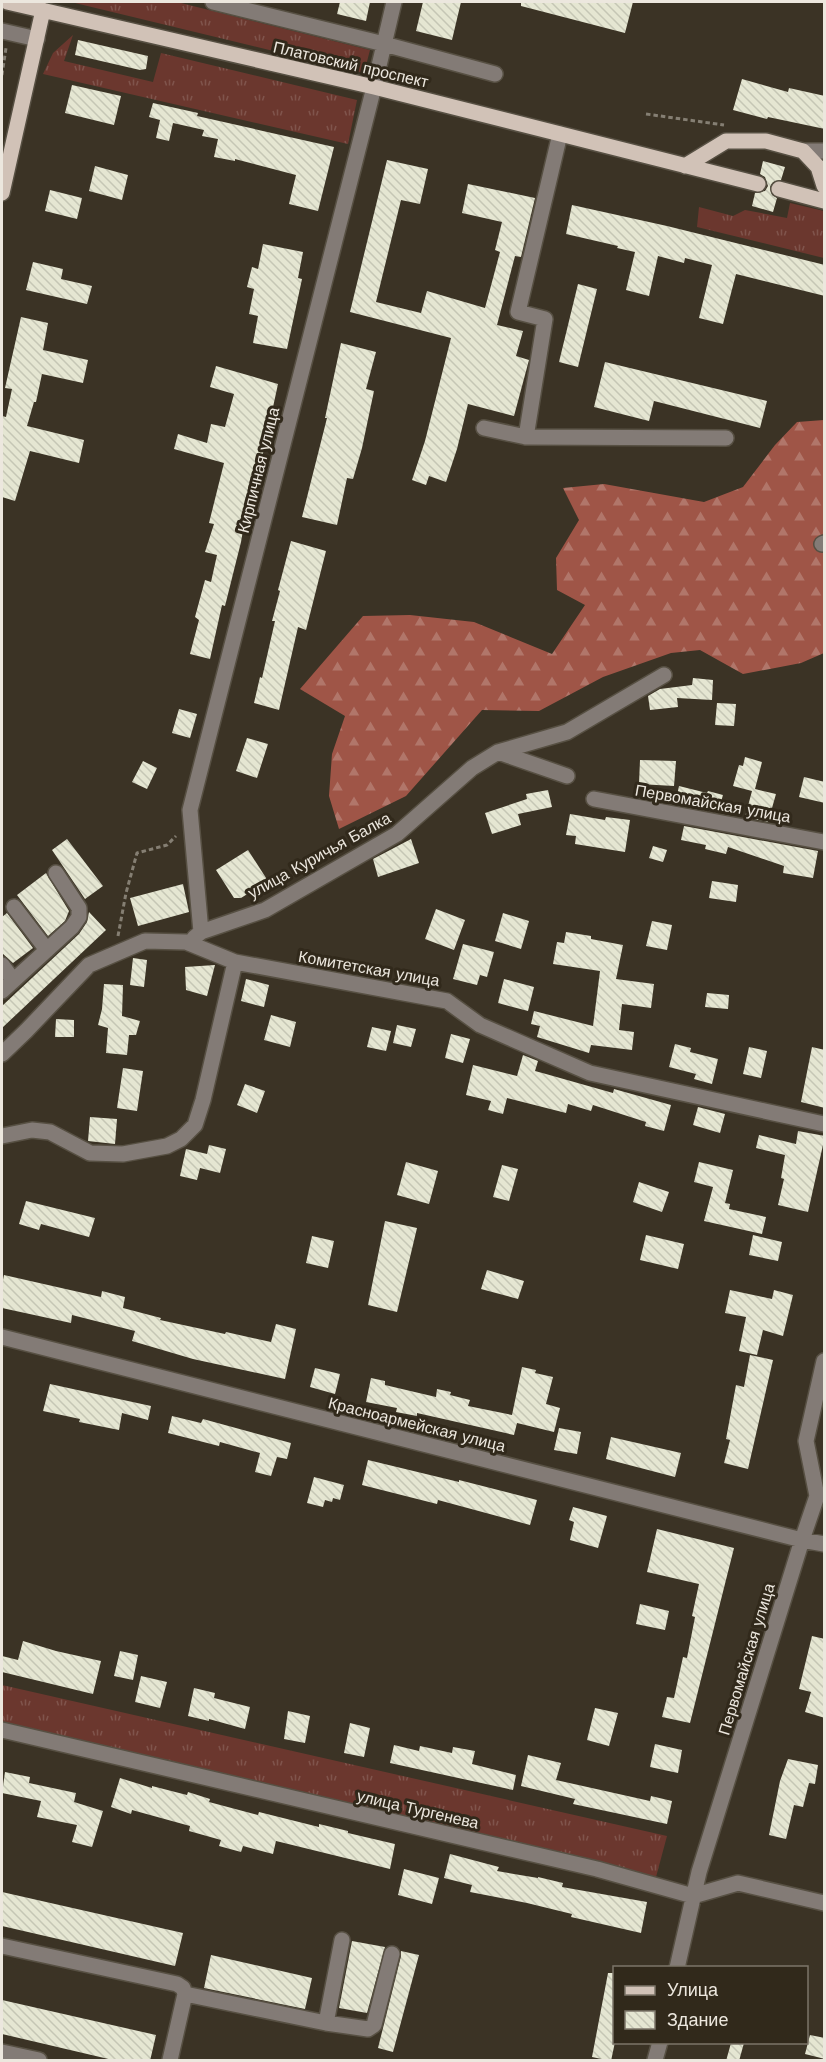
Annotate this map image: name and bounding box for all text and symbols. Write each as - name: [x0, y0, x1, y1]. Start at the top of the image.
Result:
- street label: Платовский проспект: [271, 37, 431, 92]
- street label: Кирпичная улица: [234, 405, 283, 535]
- street label: Первомайская улица: [634, 780, 792, 827]
- street label: улица Куричья Балка: [245, 808, 394, 903]
- street label: Комитетская улица: [297, 947, 441, 990]
- street label: Красноармейская улица: [326, 1393, 507, 1456]
- street label: Первомайская улица: [714, 1581, 779, 1737]
- street label: улица Тургенева: [355, 1786, 481, 1833]
- legend: [613, 1966, 808, 2044]
- text: Улица: [667, 1979, 719, 2000]
- text: Здание: [667, 2009, 728, 2030]

